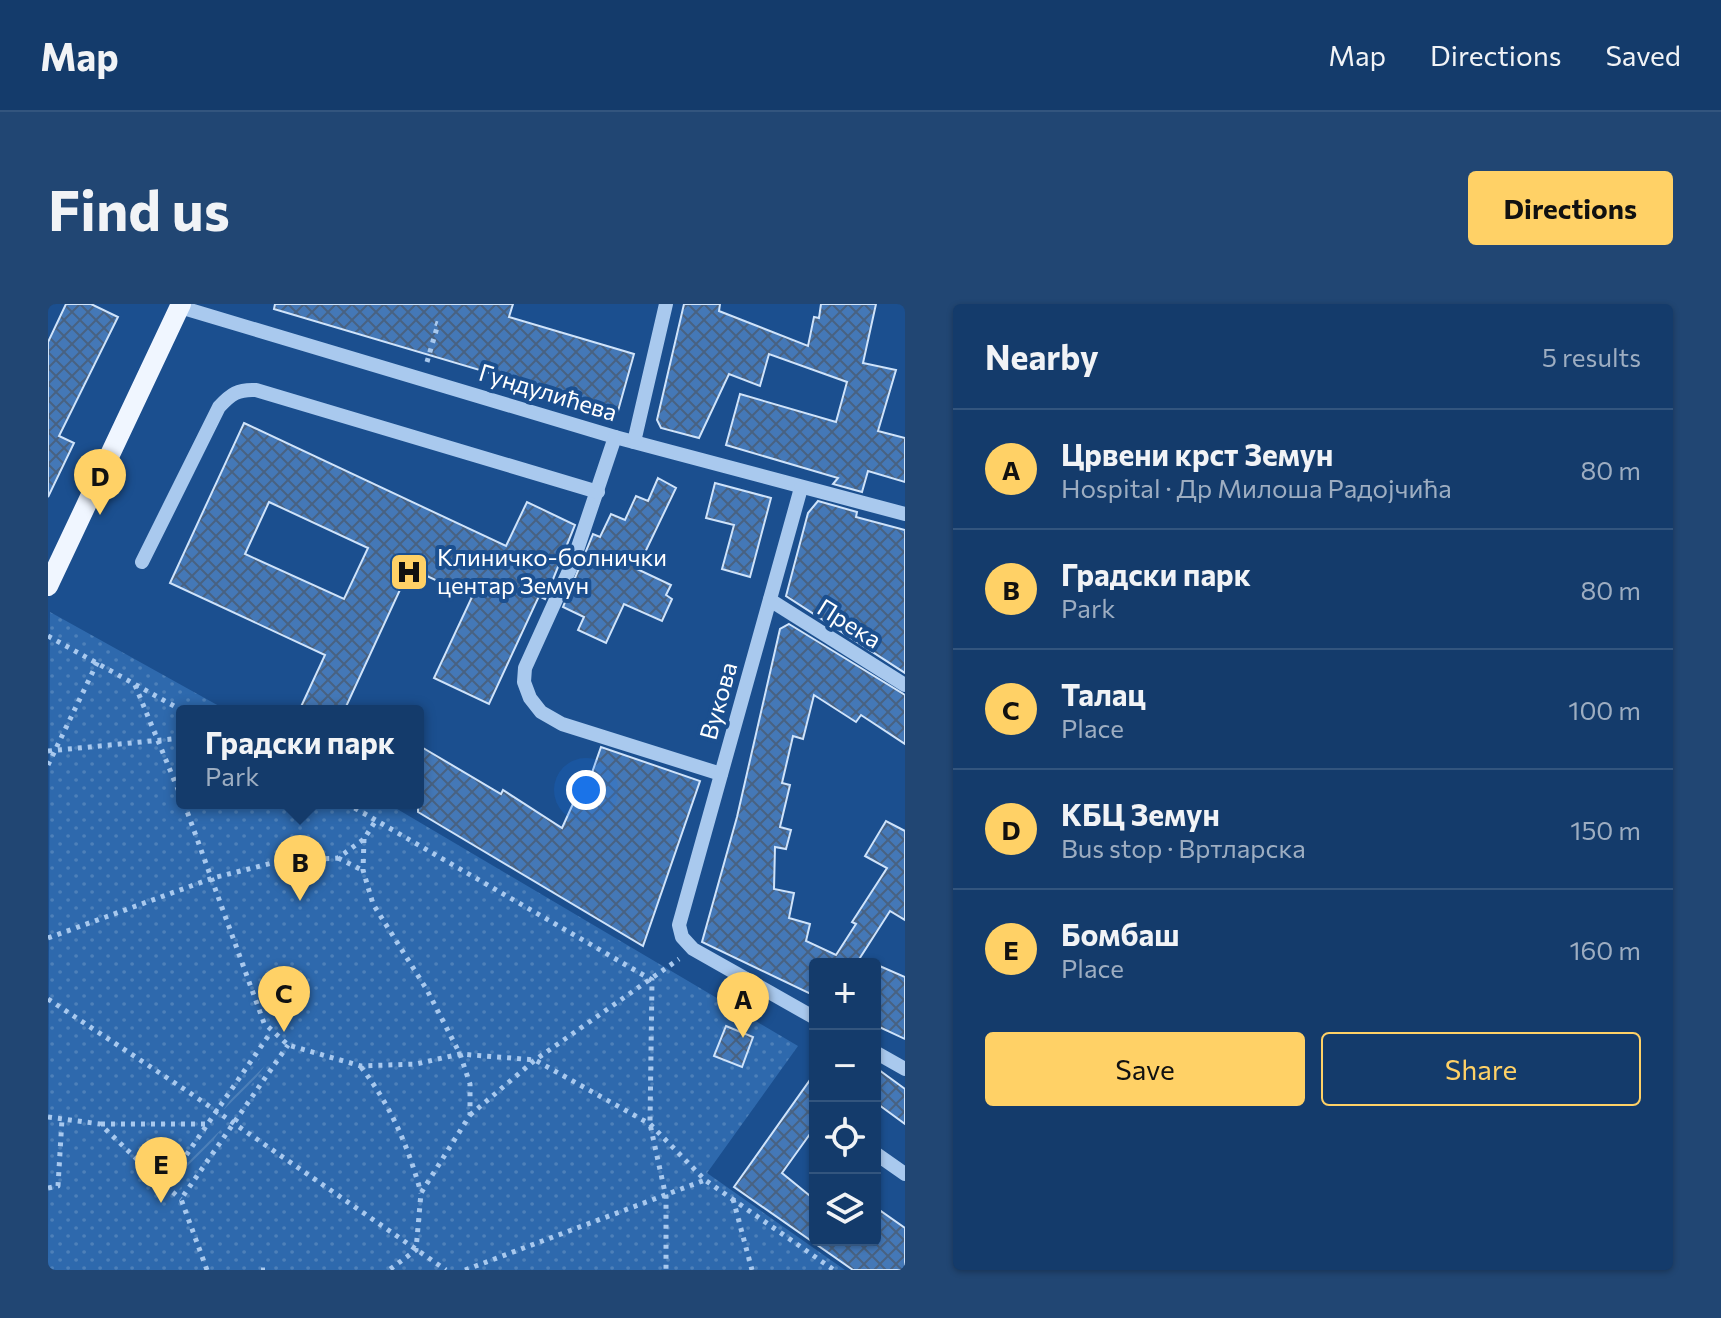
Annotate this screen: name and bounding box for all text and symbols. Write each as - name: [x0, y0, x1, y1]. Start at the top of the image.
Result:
- text: Map: [40, 32, 119, 79]
- text: Map: [1328, 38, 1386, 72]
- text: Directions: [1430, 38, 1561, 72]
- text: Saved: [1605, 38, 1681, 72]
- button: Directions: [1468, 171, 1673, 245]
- text: Find us: [48, 174, 230, 243]
- text: Nearby: [985, 335, 1099, 377]
- text: 5 results: [1542, 341, 1641, 372]
- street label: Гундулићева: [476, 357, 621, 426]
- text: Црвени крст Земун: [1061, 435, 1333, 472]
- pin: D: [74, 449, 126, 515]
- text: A: [1002, 454, 1020, 485]
- text: 80 m: [1581, 454, 1641, 485]
- text: Hospital · Др Милоша Радојчића: [1061, 472, 1452, 503]
- place label: Клиничко-болнички центар Земун: [437, 542, 667, 599]
- hospital icon: Клиничко-болнички центар Земун: [388, 551, 430, 593]
- text: Градски парк: [1061, 555, 1251, 592]
- text: B: [1002, 574, 1020, 605]
- text: 80 m: [1581, 574, 1641, 605]
- street label: Прека: [812, 592, 887, 654]
- text: Park: [1061, 592, 1115, 623]
- street label: Вукова: [693, 658, 742, 743]
- text: Талац: [1061, 675, 1146, 712]
- text: C: [1002, 694, 1020, 725]
- text: 100 m: [1568, 694, 1641, 725]
- popup: [176, 705, 424, 809]
- text: Place: [1061, 712, 1124, 743]
- text: Градски парк: [205, 723, 395, 760]
- text: Park: [205, 760, 259, 791]
- your location: [566, 770, 606, 810]
- text: КБЦ Земун: [1061, 795, 1220, 832]
- text: D: [1001, 814, 1021, 845]
- text: 150 m: [1570, 814, 1641, 845]
- text: Bus stop · Вртларска: [1061, 832, 1306, 863]
- pin: B: [274, 835, 326, 901]
- text: Бомбаш: [1061, 915, 1179, 952]
- text: E: [1003, 934, 1019, 965]
- text: 160 m: [1569, 934, 1641, 965]
- text: Place: [1061, 952, 1124, 983]
- map controls: [809, 958, 881, 1246]
- button: +: [809, 958, 881, 1030]
- pin: C: [258, 966, 310, 1032]
- pin: A: [717, 972, 769, 1038]
- button: −: [809, 1030, 881, 1102]
- button: Save: [985, 1032, 1305, 1106]
- button: Share: [1321, 1032, 1641, 1106]
- button: locate: [809, 1102, 881, 1174]
- pin: E: [135, 1137, 187, 1203]
- button: layers: [809, 1174, 881, 1246]

